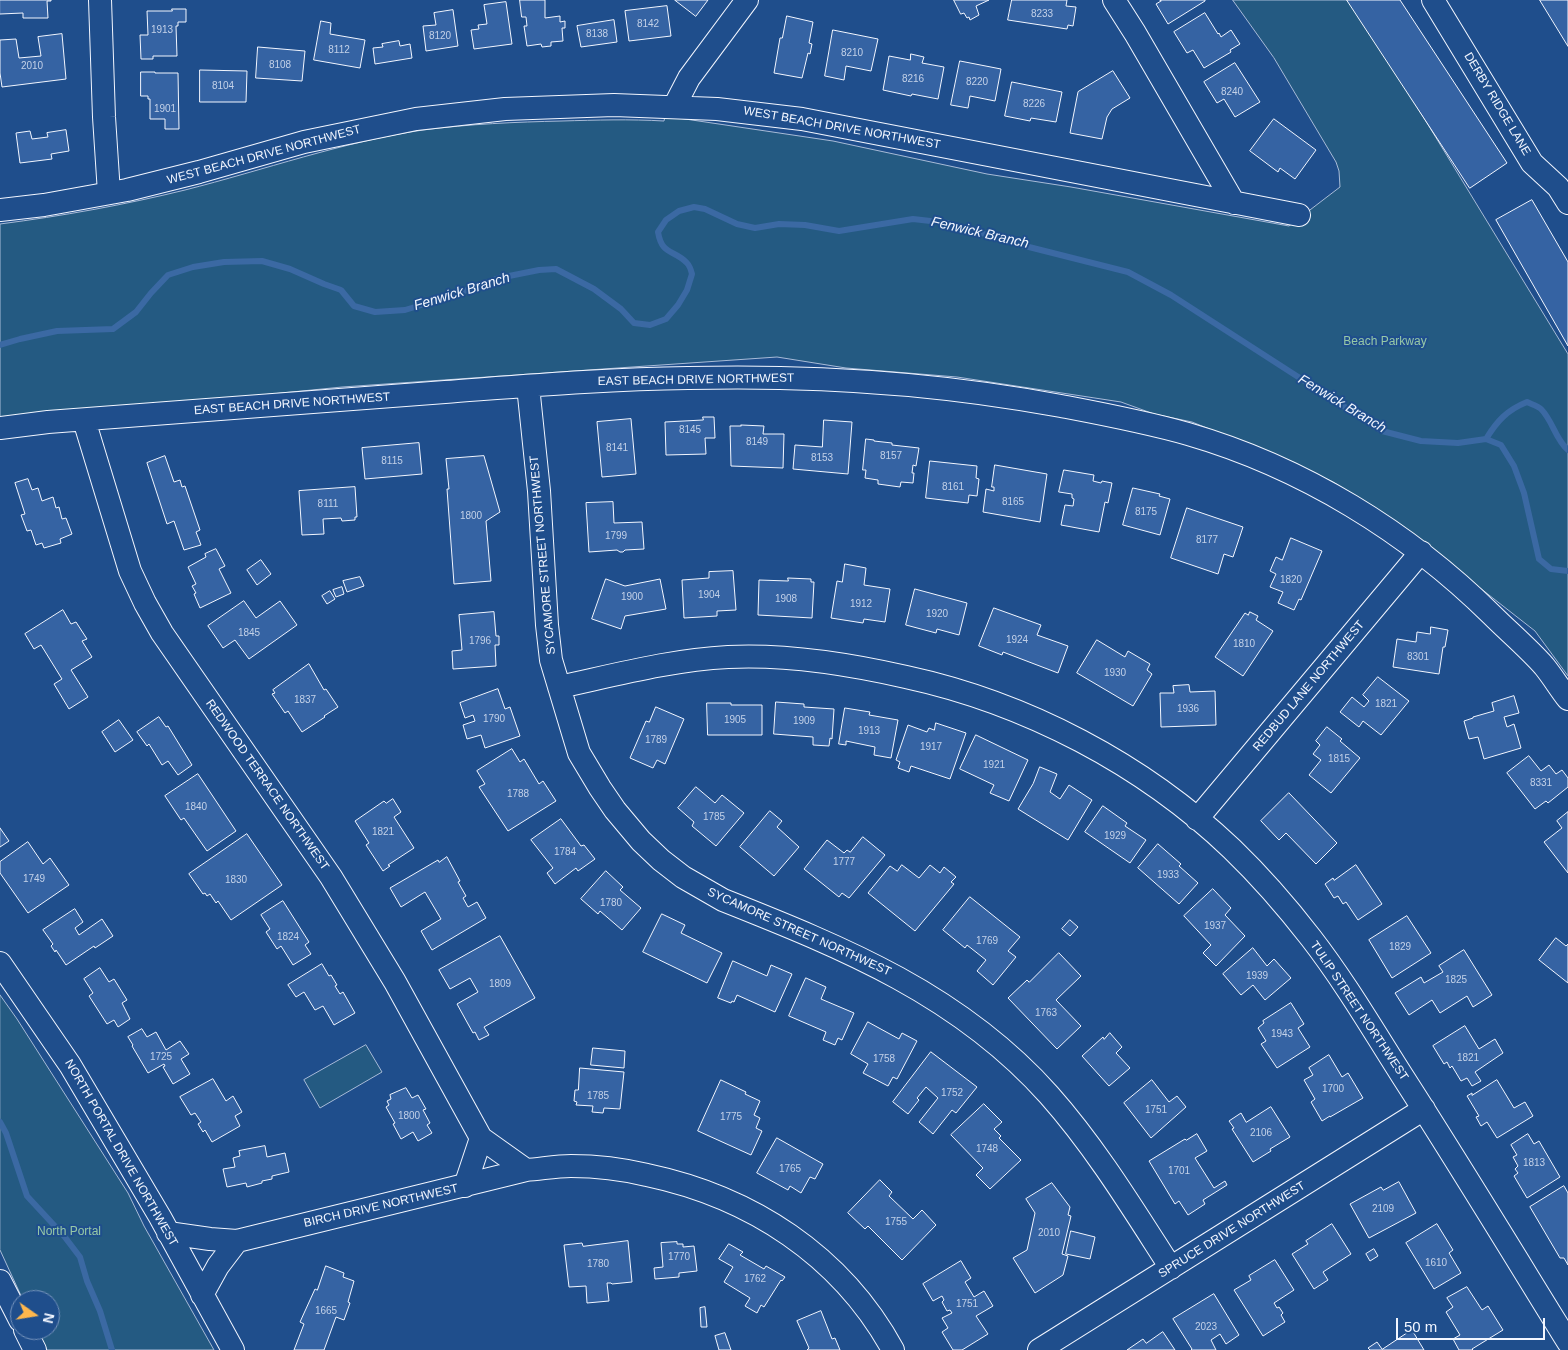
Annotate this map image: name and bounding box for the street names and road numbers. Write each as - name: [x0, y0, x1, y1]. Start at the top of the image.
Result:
- street label: DERBY RIDGE LANE: [1461, 50, 1533, 158]
- street label: WEST BEACH DRIVE NORTHWEST: [742, 104, 942, 152]
- street label: WEST BEACH DRIVE NORTHWEST: [166, 122, 362, 188]
- street label: EAST BEACH DRIVE NORTHWEST: [598, 371, 794, 389]
- street label: EAST BEACH DRIVE NORTHWEST: [194, 390, 390, 418]
- street label: SYCAMORE STREET NORTHWEST: [527, 455, 559, 655]
- street label: REDBUD LANE NORTHWEST: [1250, 618, 1368, 754]
- street label: REDWOOD TERRACE NORTHWEST: [202, 697, 332, 873]
- street label: SYCAMORE STREET NORTHWEST: [705, 885, 893, 979]
- street label: TULIP STREET NORTHWEST: [1307, 939, 1411, 1083]
- street label: NORTH PORTAL DRIVE NORTHWEST: [61, 1057, 181, 1249]
- street label: SPRUCE DRIVE NORTHWEST: [1156, 1179, 1308, 1281]
- street label: BIRCH DRIVE NORTHWEST: [303, 1181, 459, 1231]

